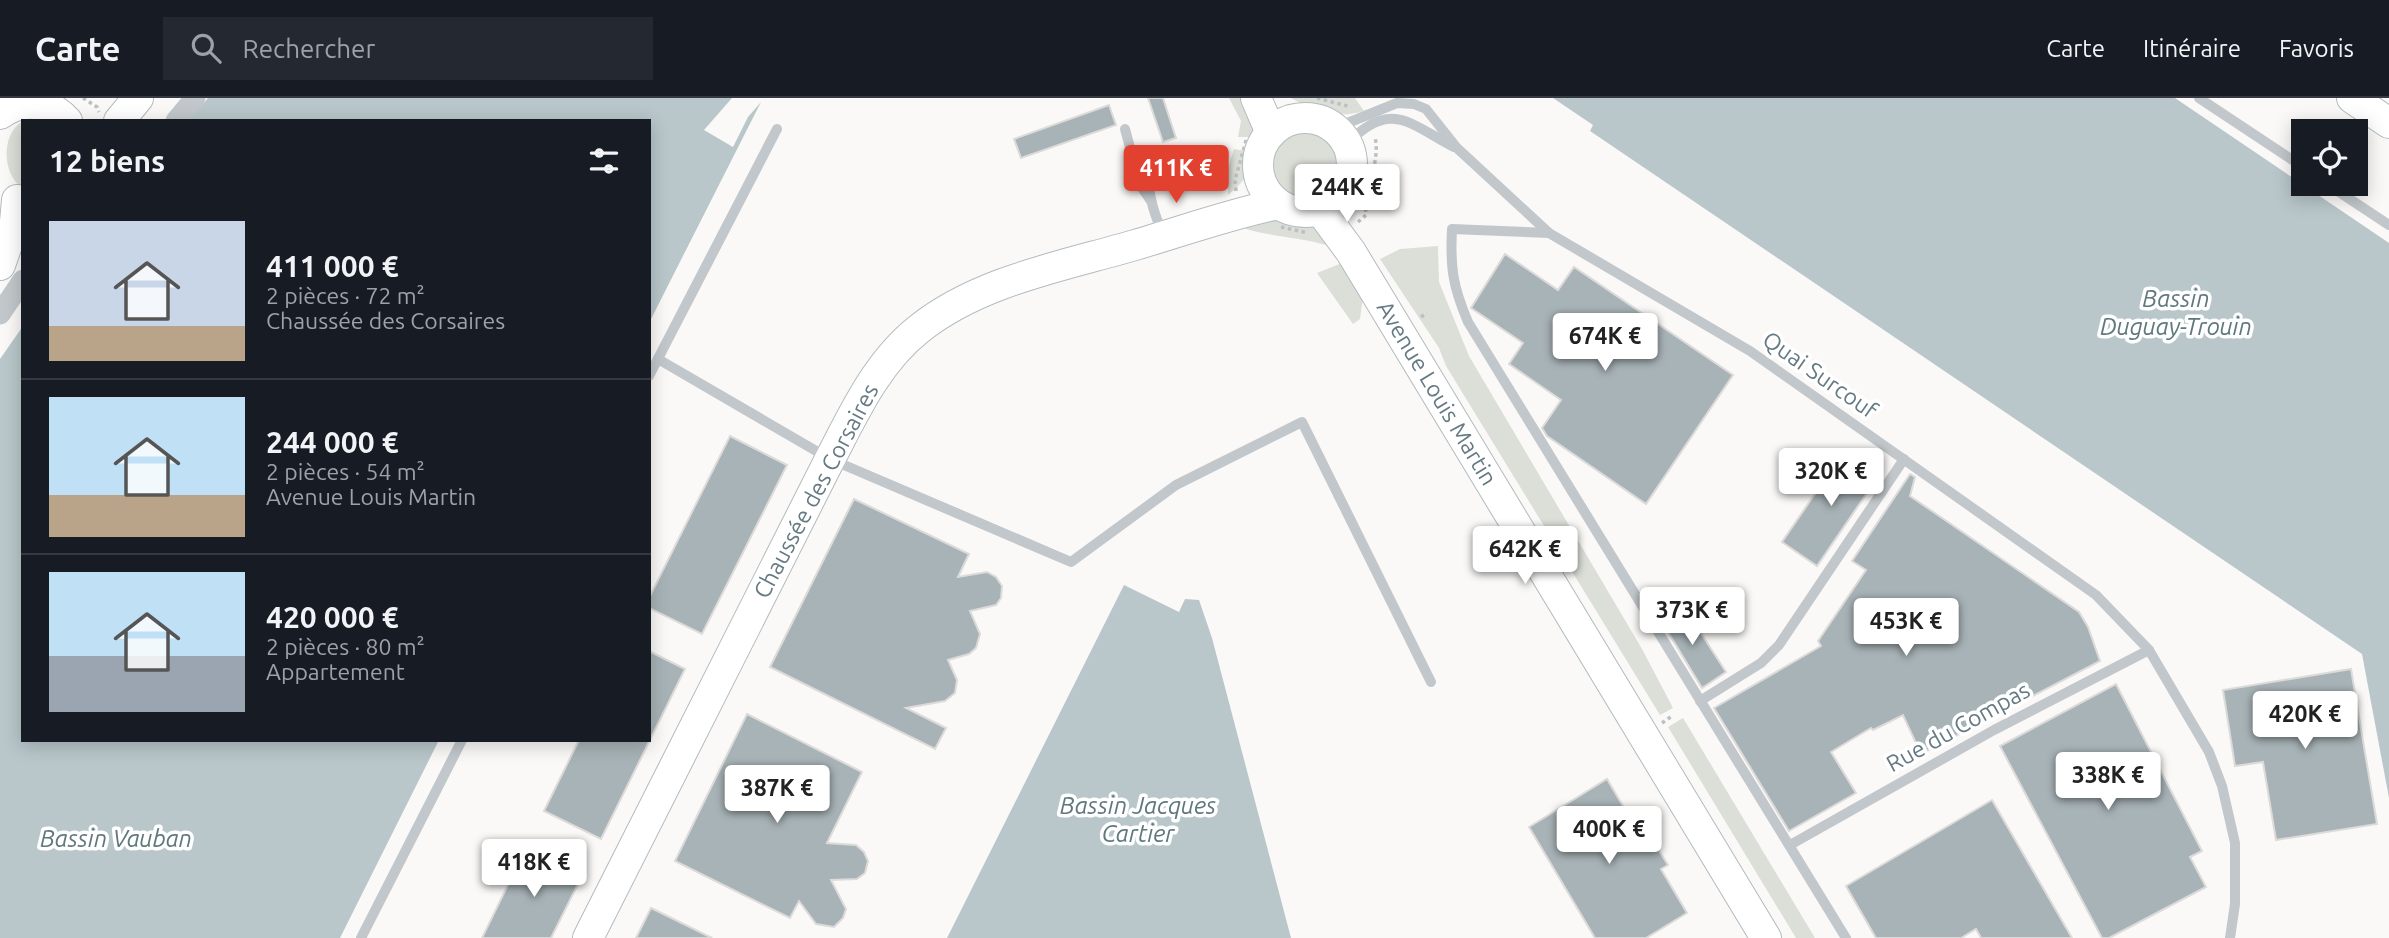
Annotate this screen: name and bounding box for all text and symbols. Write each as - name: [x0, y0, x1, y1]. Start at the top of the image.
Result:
- search box: [163, 17, 653, 80]
- icon: search: [187, 29, 225, 67]
- text: Carte: [35, 30, 121, 67]
- text: Rechercher: [243, 34, 375, 63]
- text: Carte: [2046, 35, 2105, 62]
- text: Itinéraire: [2143, 35, 2241, 62]
- text: Favoris: [2279, 35, 2354, 62]
- map controls: [2291, 119, 2368, 196]
- button: locate: [2291, 119, 2368, 196]
- icon: filters: [585, 142, 623, 180]
- text: 12 biens: [49, 144, 165, 178]
- pin: 411K €: [1119, 146, 1233, 205]
- text: 411K €: [1140, 155, 1212, 180]
- pin: 244K €: [1290, 164, 1404, 224]
- text: 244K €: [1311, 174, 1383, 199]
- icon: home: [105, 249, 189, 333]
- text: 411 000 €: [266, 249, 399, 283]
- text: 2 pièces · 72 m²: [266, 283, 425, 308]
- water label: Bassin Duguay-Trouin: [2100, 285, 2252, 340]
- street label: Avenue Louis Martin: [1373, 296, 1502, 489]
- text: Chaussée des Corsaires: [266, 308, 505, 333]
- pin: 674K €: [1548, 314, 1662, 373]
- text: 674K €: [1569, 323, 1641, 348]
- street label: Quai Surcouf: [1758, 326, 1882, 423]
- street label: Chaussée des Corsaires: [748, 379, 883, 602]
- icon: home: [105, 425, 189, 509]
- text: 244 000 €: [266, 425, 399, 459]
- pin: 320K €: [1774, 448, 1888, 508]
- text: 320K €: [1795, 458, 1867, 483]
- text: 2 pièces · 54 m²: [266, 459, 425, 484]
- text: Avenue Louis Martin: [266, 484, 476, 509]
- pin: 642K €: [1468, 526, 1582, 586]
- text: 642K €: [1489, 536, 1561, 561]
- pin: 373K €: [1635, 588, 1749, 647]
- text: 373K €: [1656, 597, 1728, 622]
- pin: 453K €: [1849, 598, 1963, 658]
- icon: home: [105, 600, 189, 684]
- text: 420 000 €: [266, 600, 399, 634]
- text: 453K €: [1870, 608, 1942, 633]
- text: 2 pièces · 80 m²: [266, 634, 425, 659]
- text: Appartement: [266, 659, 405, 684]
- street label: Rue du Compas: [1882, 677, 2034, 776]
- pin: 420K €: [2248, 692, 2362, 751]
- text: 420K €: [2269, 701, 2341, 726]
- pin: 338K €: [2051, 752, 2165, 812]
- text: 338K €: [2072, 762, 2144, 787]
- pin: 387K €: [720, 766, 834, 825]
- text: 387K €: [741, 775, 813, 800]
- water label: Bassin Jacques Cartier: [1060, 792, 1216, 847]
- pin: 400K €: [1552, 806, 1666, 866]
- text: 400K €: [1573, 816, 1645, 841]
- water label: Bassin Vauban: [40, 825, 192, 852]
- pin: 418K €: [477, 840, 591, 899]
- text: 418K €: [498, 849, 570, 874]

